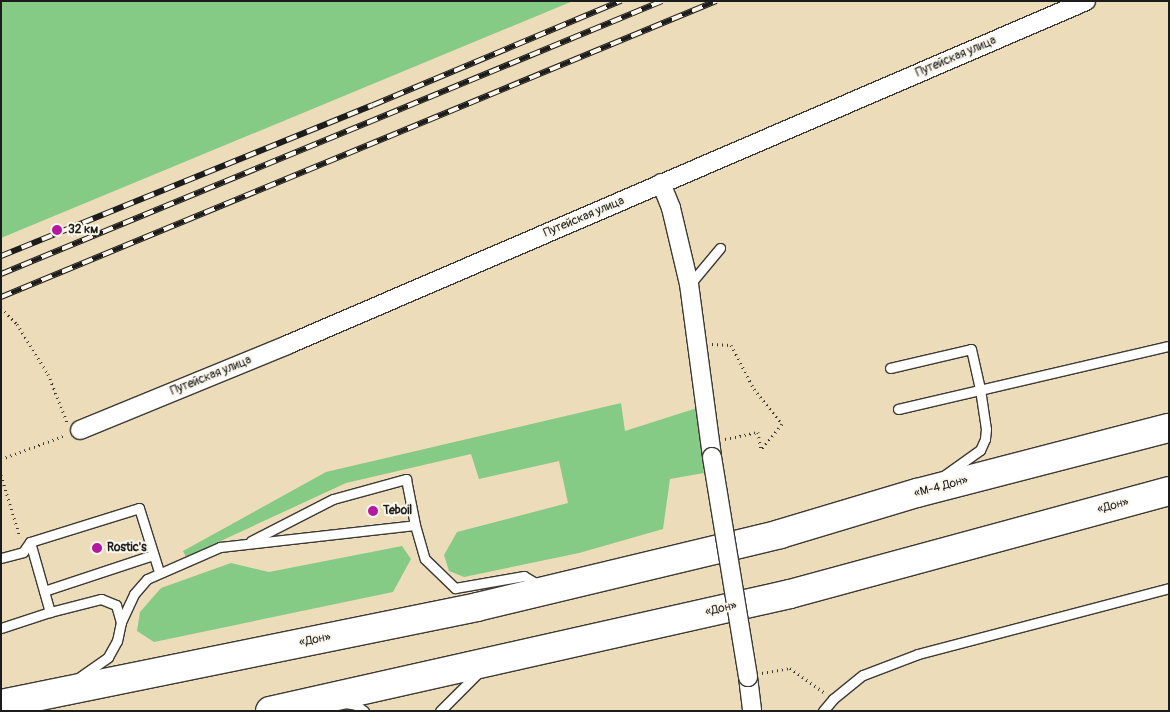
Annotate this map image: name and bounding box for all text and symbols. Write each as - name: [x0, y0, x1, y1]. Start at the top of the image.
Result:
- street label: Путейская улица: [914, 34, 998, 80]
- street label: Путейская улица: [542, 194, 626, 240]
- marker: 32 км: [50, 223, 64, 237]
- place label: 32 км: [68, 223, 98, 237]
- street label: Путейская улица: [168, 353, 254, 399]
- street label: «М-4 Дон»: [913, 473, 969, 501]
- street label: «Дон»: [1096, 495, 1130, 517]
- place label: Teboil: [383, 504, 412, 518]
- marker: Teboil: [367, 505, 379, 517]
- place label: Rostic's: [107, 541, 147, 555]
- marker: Rostic's: [91, 542, 103, 554]
- street label: «Дон»: [704, 598, 738, 620]
- street label: «Дон»: [298, 630, 332, 650]

